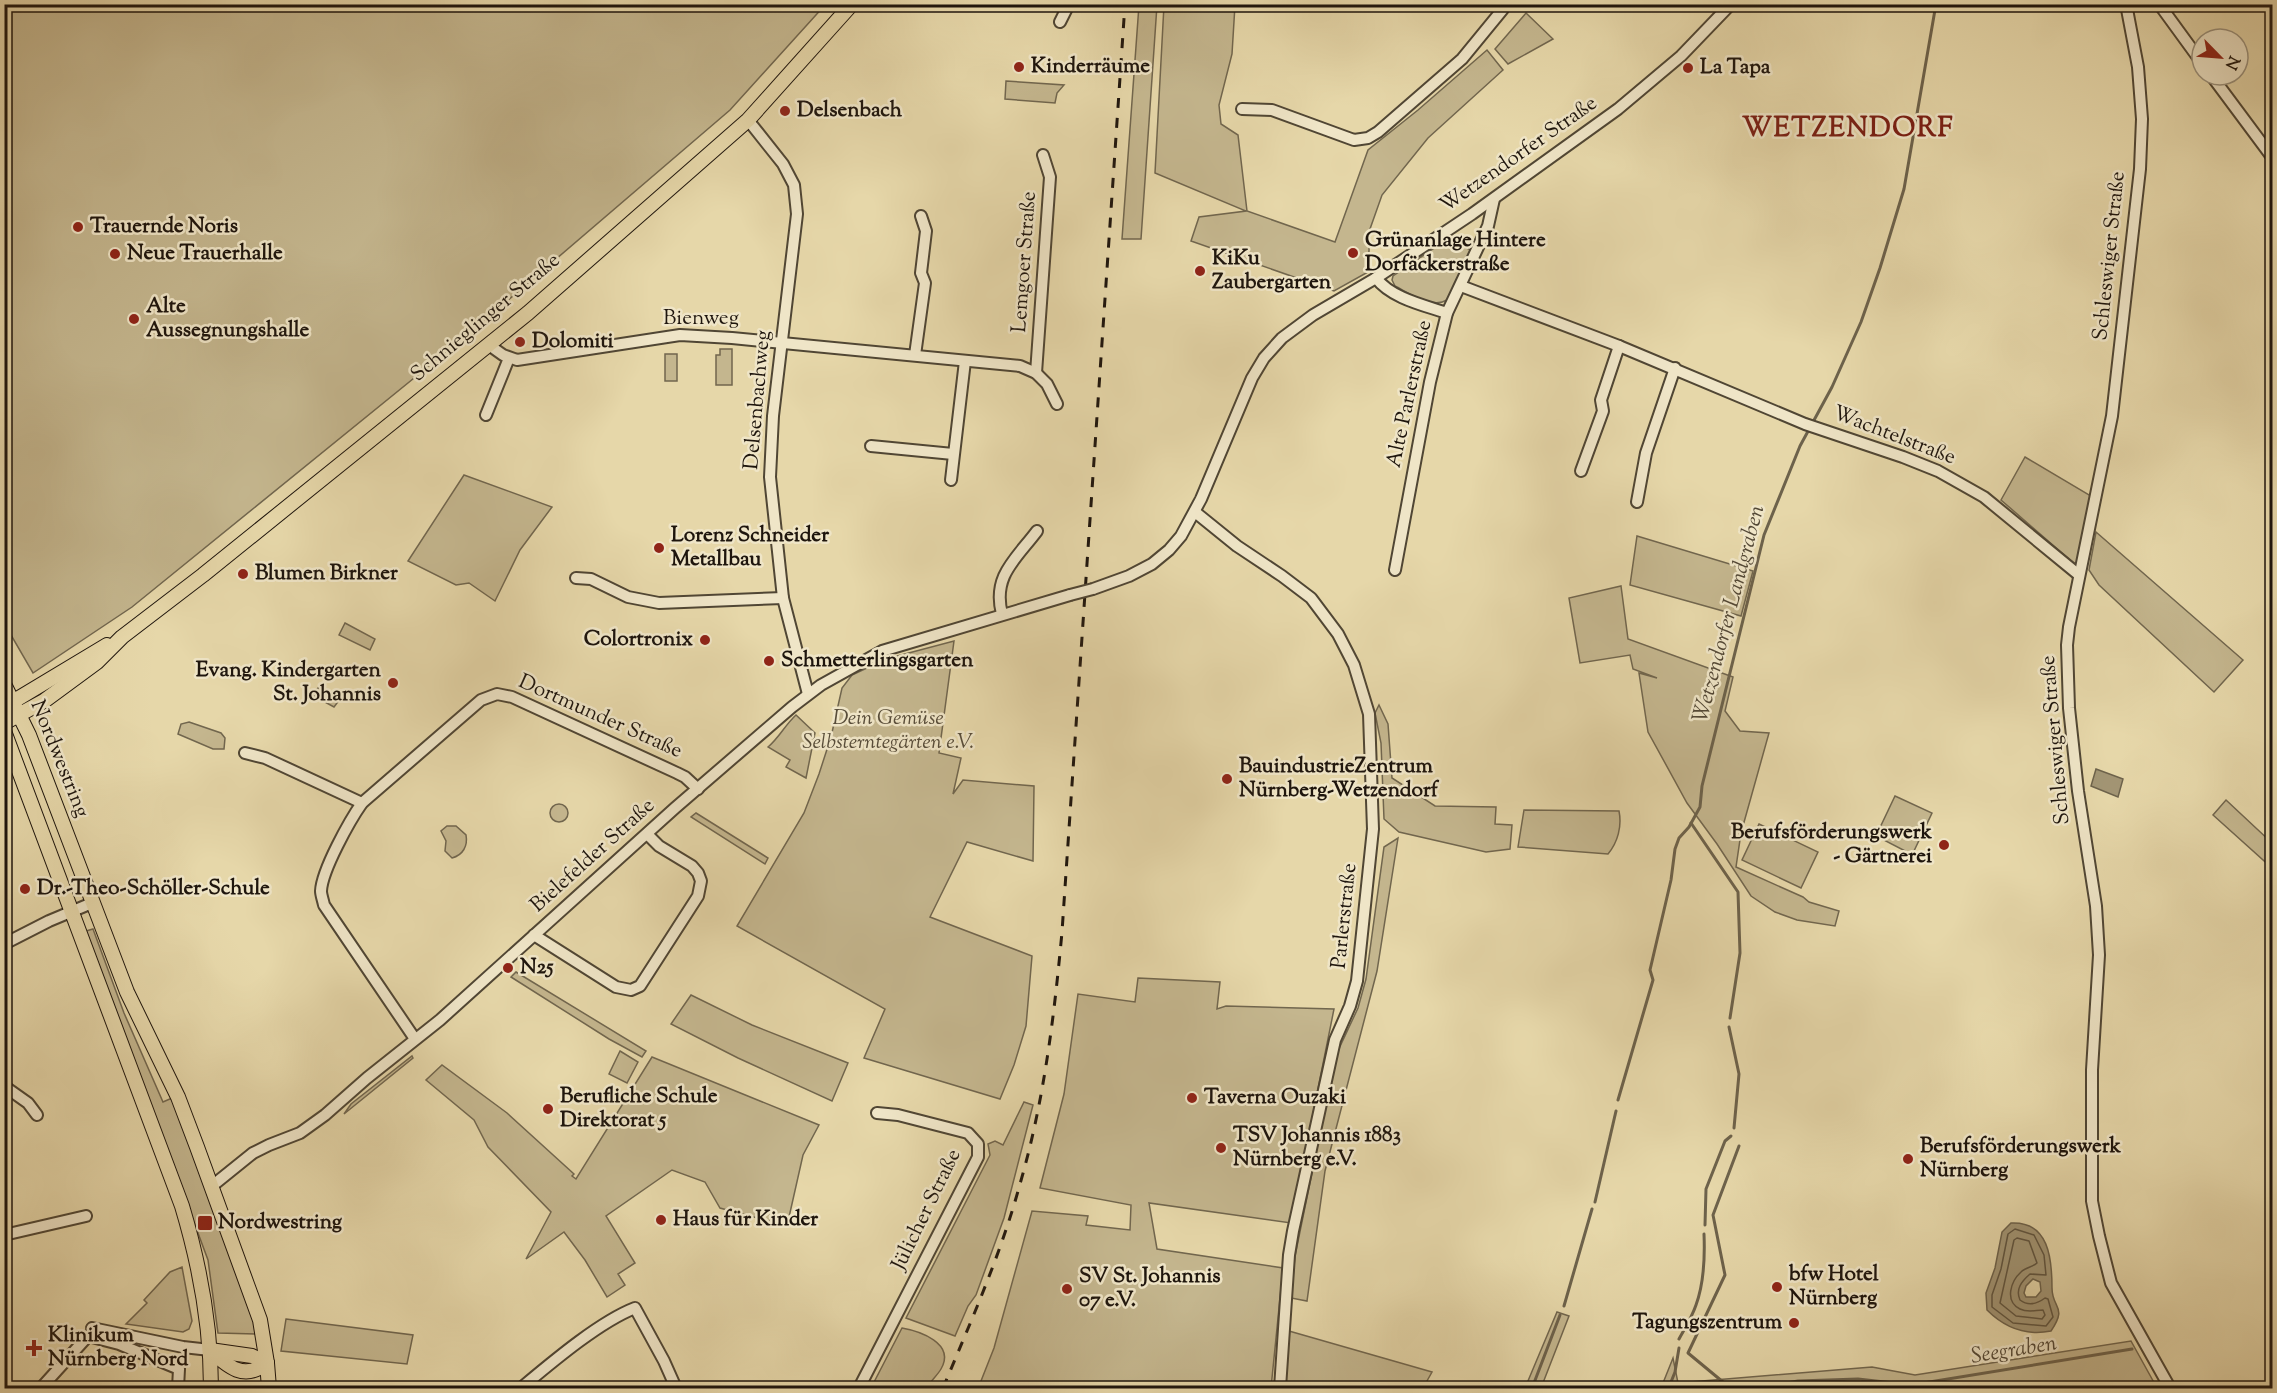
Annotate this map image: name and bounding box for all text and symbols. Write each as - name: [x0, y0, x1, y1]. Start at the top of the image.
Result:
- north arrow: [2190, 27, 2250, 87]
- place label: Kinderräume: [1031, 52, 1150, 82]
- text: N: [2218, 52, 2244, 73]
- place label: La Tapa: [1700, 53, 1771, 83]
- marker: Kinderräume: [1012, 60, 1026, 74]
- marker: La Tapa: [1681, 61, 1695, 75]
- street label: Wetzendorfer Straße: [1434, 89, 1604, 221]
- place label: Delsenbach: [797, 96, 903, 126]
- marker: Delsenbach: [778, 104, 792, 118]
- district label: WETZENDORF: [1742, 110, 1954, 149]
- street label: Schleswiger Straße: [2086, 170, 2134, 342]
- street label: Lemgoer Straße: [1005, 190, 1045, 334]
- place label: Trauernde Noris: [90, 212, 238, 242]
- marker: Trauernde Noris: [71, 220, 85, 234]
- place label: Grünanlage Hintere Dorfäckerstraße: [1365, 226, 1546, 280]
- place label: Neue Trauerhalle: [127, 239, 283, 269]
- place label: KiKu Zaubergarten: [1212, 244, 1332, 298]
- street label: Schnieglinger Straße: [405, 246, 567, 390]
- marker: Grünanlage Hintere Dorfäckerstraße: [1346, 246, 1360, 260]
- marker: Neue Trauerhalle: [108, 247, 122, 261]
- marker: KiKu Zaubergarten: [1193, 264, 1207, 278]
- place label: Alte Aussegnungshalle: [146, 292, 309, 346]
- street label: Bienweg: [663, 304, 739, 334]
- marker: Alte Aussegnungshalle: [127, 312, 141, 326]
- street label: Alte Parlerstraße: [1380, 318, 1440, 470]
- place label: Dolomiti: [532, 327, 614, 357]
- street label: Delsenbachweg: [737, 329, 779, 471]
- marker: Dolomiti: [513, 335, 527, 349]
- street label: Wachtelstraße: [1828, 399, 1960, 473]
- water label: Wetzendorfer Landgraben: [1686, 501, 1775, 726]
- place label: Lorenz Schneider Metallbau: [671, 521, 829, 575]
- marker: Lorenz Schneider Metallbau: [652, 541, 666, 555]
- place label: Blumen Birkner: [255, 559, 398, 589]
- marker: Blumen Birkner: [236, 567, 250, 581]
- place label: Colortronix: [584, 625, 693, 655]
- marker: Colortronix: [698, 633, 712, 647]
- place label: Schmetterlingsgarten: [781, 646, 974, 676]
- marker: Schmetterlingsgarten: [762, 654, 776, 668]
- street label: Schleswiger Straße: [2034, 654, 2078, 826]
- place label: Evang. Kindergarten St. Johannis: [196, 656, 382, 710]
- street label: Dortmunder Straße: [513, 667, 687, 767]
- marker: Evang. Kindergarten St. Johannis: [386, 676, 400, 690]
- street label: Nordwestring: [22, 696, 96, 822]
- park label: Dein Gemüse Selbsterntegärten e.V.: [802, 704, 974, 758]
- place label: BauindustrieZentrum Nürnberg-Wetzendorf: [1239, 752, 1440, 806]
- marker: BauindustrieZentrum Nürnberg-Wetzendorf: [1220, 772, 1234, 786]
- street label: Bielefelder Straße: [524, 792, 662, 920]
- place label: Berufsförderungswerk - Gärtnerei: [1731, 818, 1933, 872]
- marker: Berufsförderungswerk - Gärtnerei: [1937, 838, 1951, 852]
- street label: Parlerstraße: [1325, 862, 1365, 970]
- place label: Dr.-Theo-Schöller-Schule: [37, 874, 270, 904]
- marker: Dr.-Theo-Schöller-Schule: [18, 882, 32, 896]
- place label: N25: [520, 953, 554, 983]
- marker: N25: [501, 961, 515, 975]
- place label: Berufliche Schule Direktorat 5: [560, 1082, 718, 1136]
- place label: Taverna Ouzaki: [1204, 1083, 1346, 1113]
- marker: Taverna Ouzaki: [1185, 1091, 1199, 1105]
- marker: Berufliche Schule Direktorat 5: [541, 1102, 555, 1116]
- place label: TSV Johannis 1883 Nürnberg e.V.: [1233, 1121, 1401, 1175]
- place label: Berufsförderungswerk Nürnberg: [1920, 1132, 2121, 1186]
- marker: TSV Johannis 1883 Nürnberg e.V.: [1214, 1141, 1228, 1155]
- street label: Jülicher Straße: [884, 1144, 969, 1277]
- marker: Berufsförderungswerk Nürnberg: [1901, 1152, 1915, 1166]
- place label: Haus für Kinder: [673, 1205, 818, 1235]
- place label: Nordwestring: [218, 1208, 343, 1238]
- marker: Haus für Kinder: [654, 1213, 668, 1227]
- marker: Nordwestring: [196, 1214, 214, 1232]
- place label: bfw Hotel Nürnberg: [1788, 1260, 1879, 1314]
- place label: SV St. Johannis 07 e.V.: [1079, 1262, 1221, 1316]
- marker: bfw Hotel Nürnberg: [1770, 1280, 1784, 1294]
- marker: SV St. Johannis 07 e.V.: [1060, 1282, 1074, 1296]
- place label: Tagungszentrum: [1632, 1308, 1783, 1338]
- marker: Tagungszentrum: [1787, 1316, 1801, 1330]
- place label: Klinikum Nürnberg Nord: [48, 1321, 189, 1375]
- water label: Seegraben: [1969, 1328, 2060, 1374]
- marker: Klinikum Nürnberg Nord: [25, 1339, 43, 1357]

